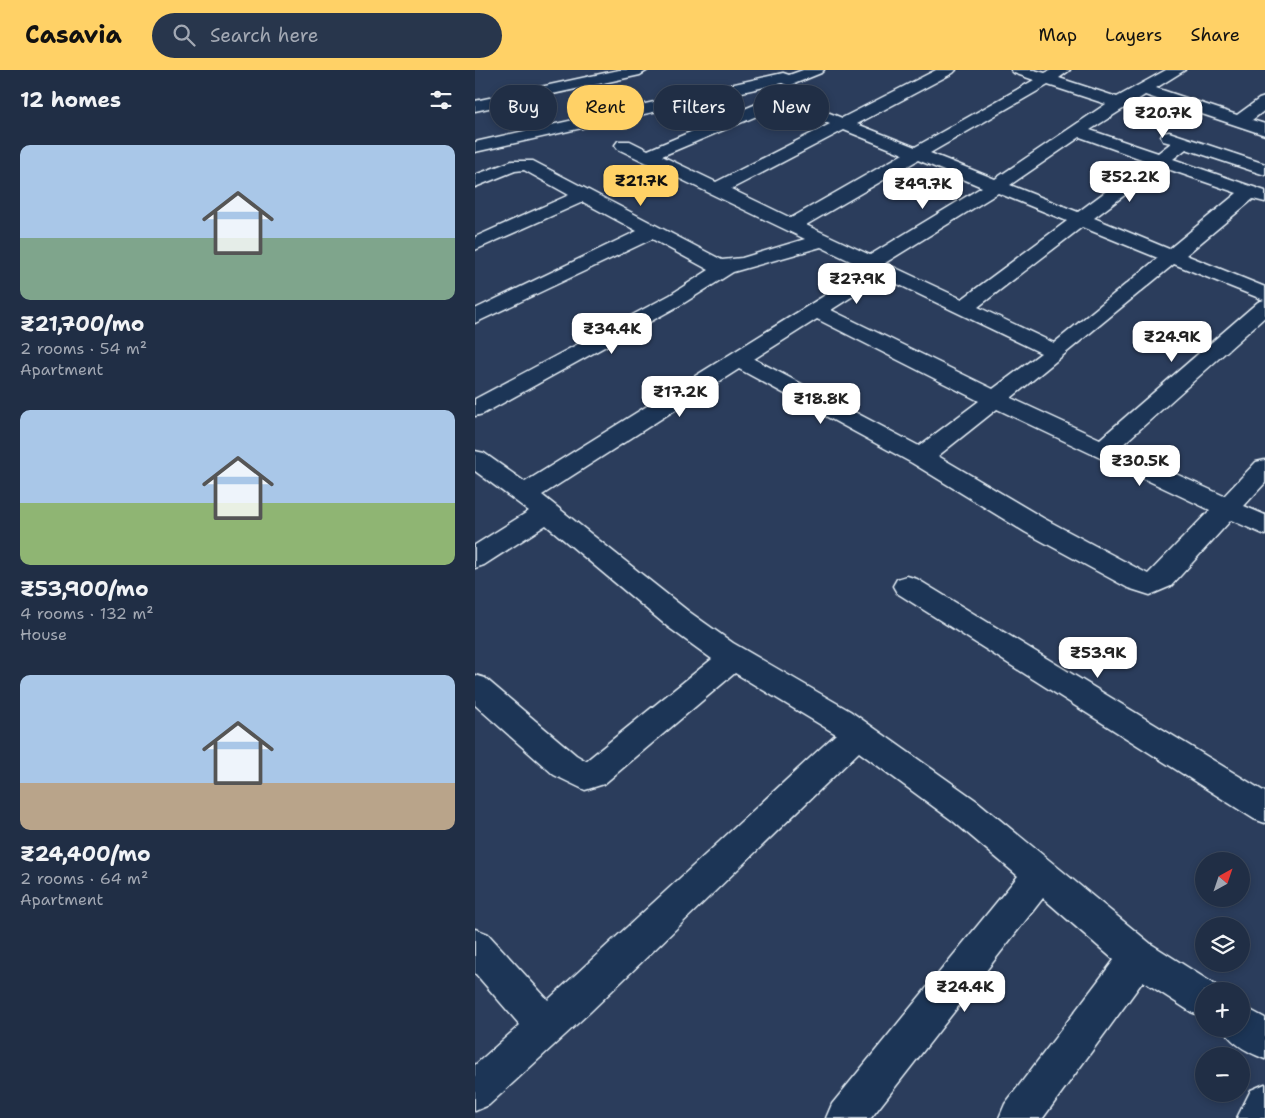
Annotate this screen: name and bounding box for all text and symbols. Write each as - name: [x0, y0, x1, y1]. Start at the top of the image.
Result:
- search box: [152, 13, 502, 58]
- text: Casavia: [25, 19, 122, 51]
- icon: search: [170, 21, 198, 49]
- text: Search here: [210, 23, 318, 48]
- text: Map: [1039, 23, 1077, 47]
- text: Layers: [1105, 23, 1162, 47]
- text: Share: [1190, 23, 1240, 47]
- chip: Buy: [490, 85, 557, 130]
- chip: Rent: [567, 85, 644, 130]
- chip: Filters: [654, 85, 744, 130]
- chip: New: [754, 85, 829, 130]
- text: 12 homes: [20, 86, 121, 114]
- icon: filters: [427, 86, 455, 114]
- pin: ₹20.7K: [1122, 97, 1204, 139]
- text: ₹20.7K: [1134, 102, 1192, 123]
- pin: ₹52.2K: [1089, 160, 1171, 203]
- pin: ₹21.7K: [600, 164, 682, 207]
- text: ₹52.2K: [1101, 166, 1159, 187]
- pin: ₹49.7K: [882, 168, 964, 210]
- text: ₹21.7K: [614, 170, 668, 191]
- text: ₹49.7K: [894, 173, 952, 194]
- icon: home: [193, 178, 283, 268]
- pin: ₹27.9K: [816, 262, 898, 305]
- text: ₹27.9K: [829, 268, 885, 289]
- text: ₹21,700/mo: [20, 310, 144, 338]
- pin: ₹34.4K: [571, 312, 653, 355]
- text: ₹34.4K: [583, 318, 641, 339]
- pin: ₹24.9K: [1131, 320, 1213, 363]
- text: ₹24.9K: [1144, 326, 1200, 347]
- text: 2 rooms · 54 m²: [20, 338, 147, 359]
- text: Apartment: [20, 359, 103, 380]
- pin: ₹17.2K: [639, 376, 721, 418]
- text: ₹17.2K: [653, 381, 707, 402]
- pin: ₹18.8K: [780, 382, 862, 425]
- text: ₹18.8K: [793, 388, 849, 409]
- icon: home: [193, 443, 283, 533]
- pin: ₹30.5K: [1099, 444, 1181, 487]
- text: ₹30.5K: [1111, 450, 1169, 471]
- text: ₹53,900/mo: [20, 575, 149, 603]
- text: 4 rooms · 132 m²: [20, 603, 154, 624]
- text: House: [20, 624, 67, 645]
- pin: ₹53.9K: [1057, 636, 1139, 679]
- text: ₹53.9K: [1070, 642, 1126, 663]
- icon: home: [193, 708, 283, 798]
- text: ₹24,400/mo: [20, 840, 151, 868]
- north arrow: [1195, 852, 1250, 908]
- map controls: [1195, 852, 1250, 1102]
- text: 2 rooms · 64 m²: [20, 868, 148, 889]
- text: Apartment: [20, 889, 103, 910]
- button: layers: [1195, 917, 1250, 972]
- pin: ₹24.4K: [924, 970, 1006, 1013]
- text: ₹24.4K: [936, 976, 994, 997]
- button: +: [1195, 982, 1250, 1037]
- button: −: [1195, 1047, 1250, 1102]

